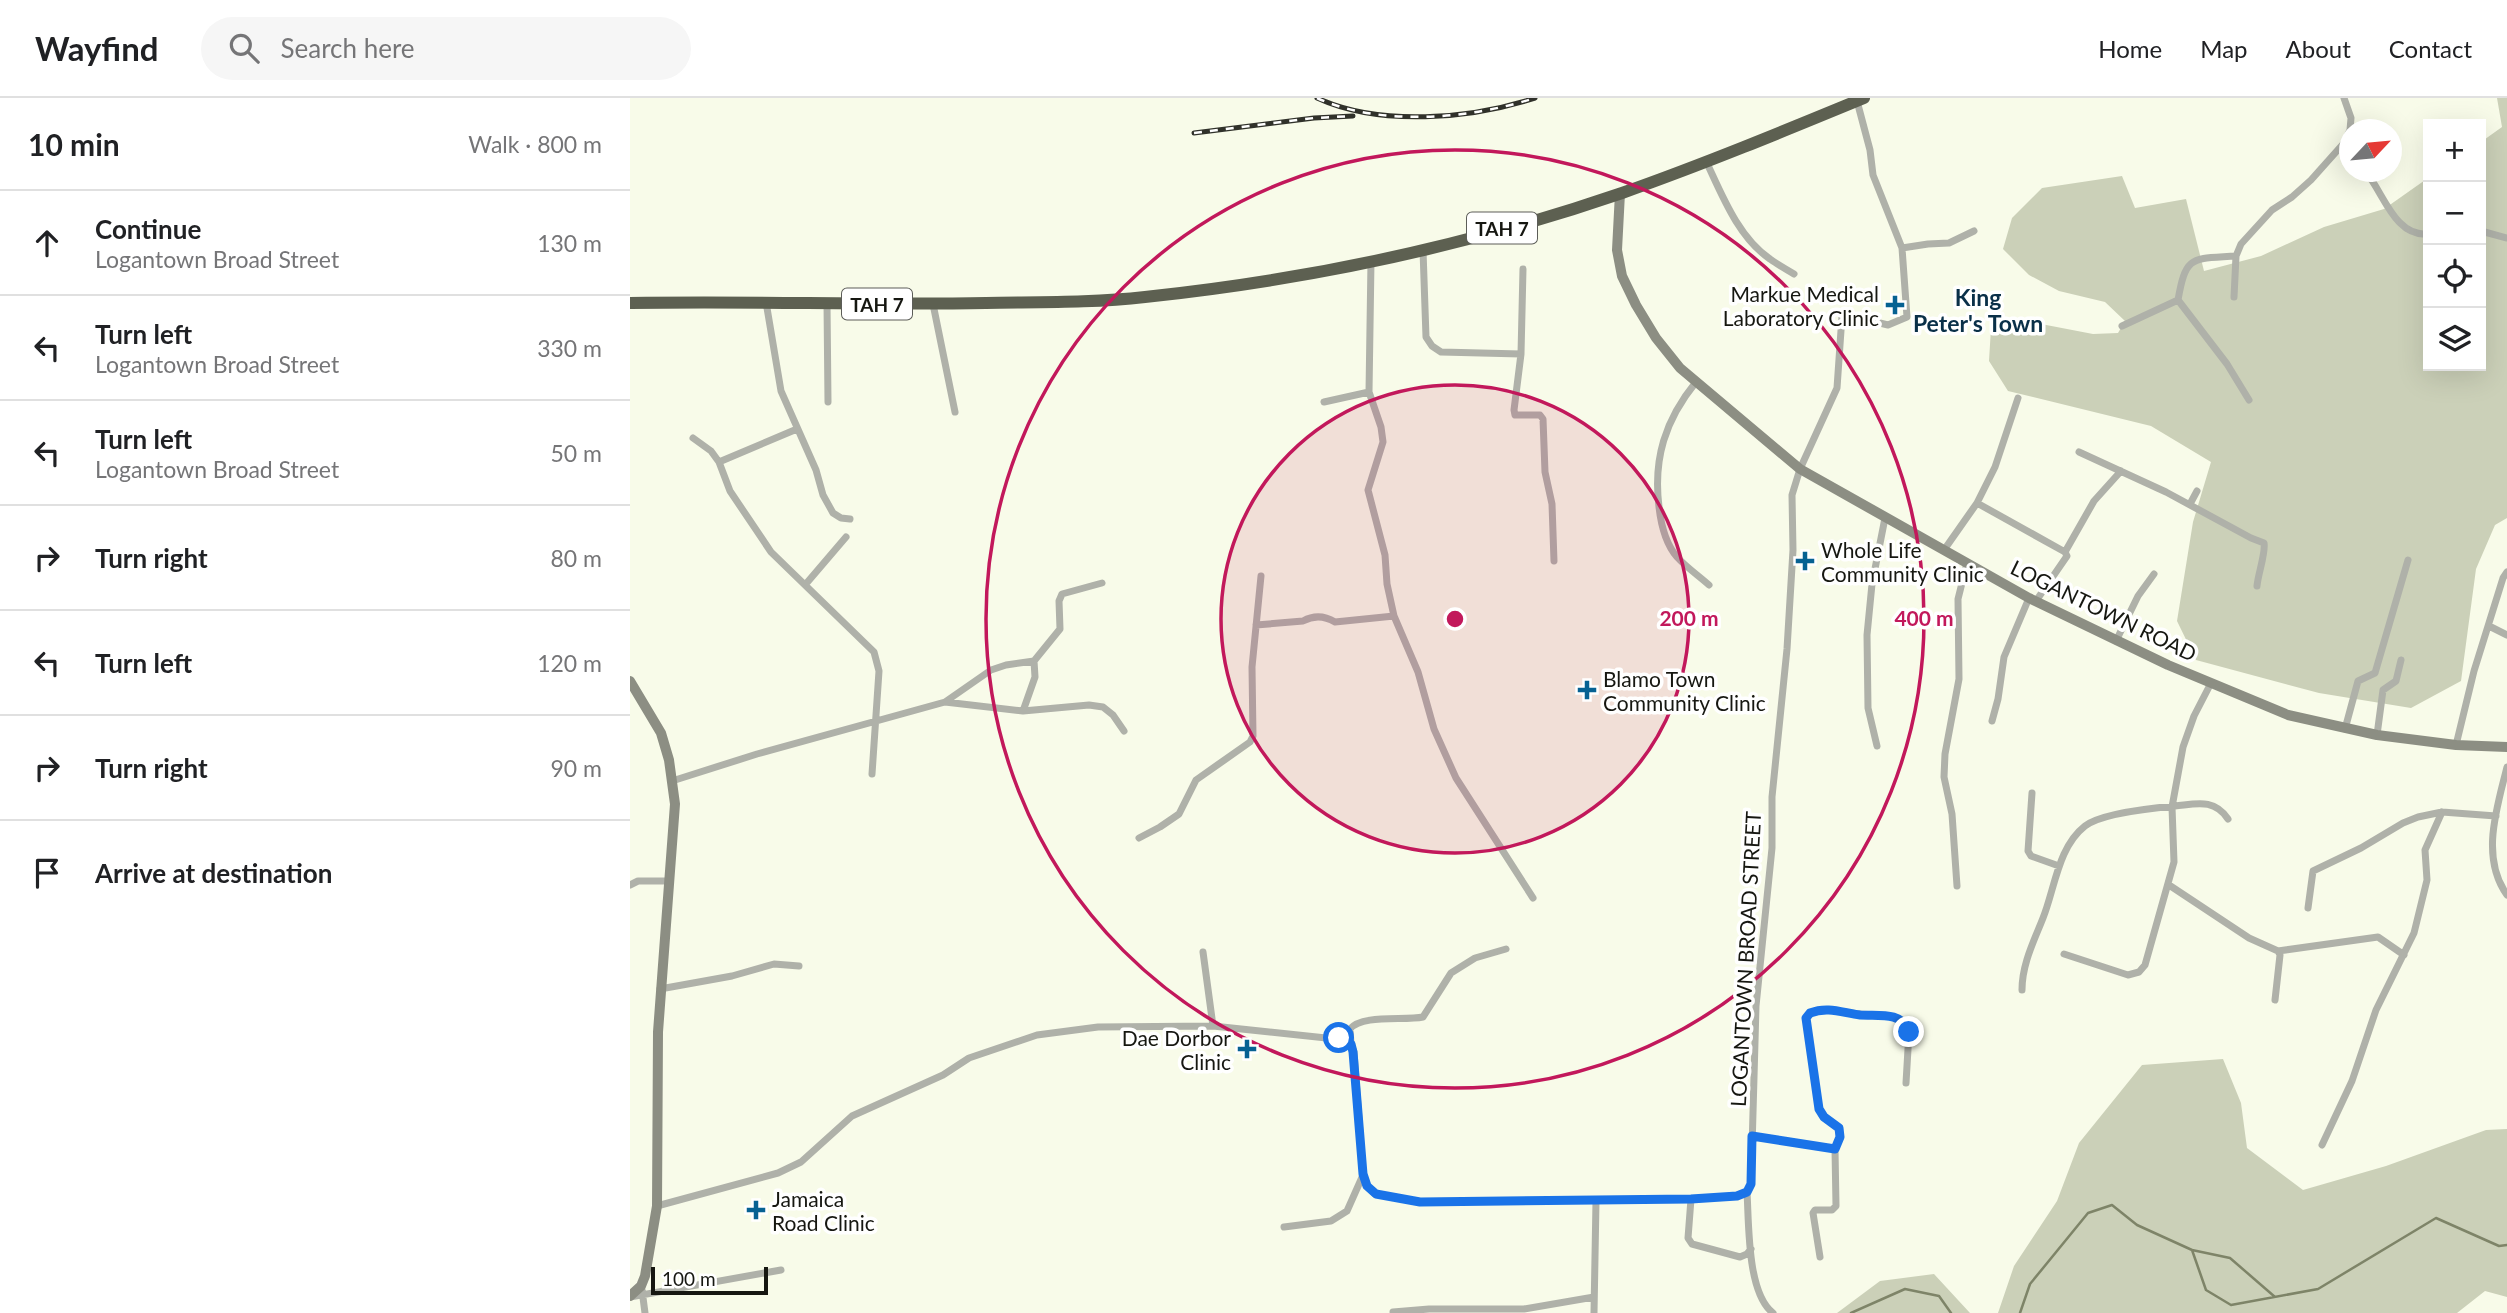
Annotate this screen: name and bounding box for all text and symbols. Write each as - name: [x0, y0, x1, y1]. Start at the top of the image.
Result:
- search box: [201, 17, 691, 80]
- text: Wayfind: [35, 28, 159, 68]
- icon: search: [225, 29, 263, 67]
- text: Search here: [281, 32, 415, 64]
- text: Home: [2098, 34, 2162, 63]
- text: Map: [2200, 34, 2248, 63]
- text: About: [2286, 34, 2351, 63]
- text: Contact: [2389, 34, 2472, 63]
- north arrow: [2339, 119, 2402, 182]
- map controls: [2423, 119, 2486, 371]
- button: +: [2423, 119, 2486, 182]
- text: 10 min: [28, 126, 120, 162]
- text: Walk · 800 m: [468, 130, 602, 158]
- button: −: [2423, 182, 2486, 245]
- road number: TAH 7: [1467, 212, 1537, 244]
- text: Continue: [95, 213, 201, 245]
- icon: ahead: [28, 224, 66, 262]
- text: 130 m: [537, 229, 602, 257]
- text: Logantown Broad Street: [95, 245, 339, 273]
- button: locate: [2423, 245, 2486, 308]
- place label: Markue Medical Laboratory Clinic: [1723, 281, 1879, 330]
- district label: King Peter's Town: [1913, 283, 2043, 337]
- road number: TAH 7: [842, 288, 912, 320]
- marker: Markue Medical Laboratory Clinic: [1885, 295, 1905, 315]
- button: layers: [2423, 308, 2486, 371]
- text: Turn left: [95, 318, 192, 350]
- icon: left: [28, 329, 66, 367]
- text: 330 m: [537, 334, 602, 362]
- text: Logantown Broad Street: [95, 350, 339, 378]
- text: Turn left: [95, 423, 192, 455]
- icon: left: [28, 434, 66, 472]
- text: 50 m: [551, 439, 602, 467]
- text: Logantown Broad Street: [95, 455, 339, 483]
- place label: Whole Life Community Clinic: [1821, 537, 1984, 586]
- icon: right: [28, 539, 66, 577]
- text: Turn right: [95, 542, 208, 574]
- text: 80 m: [551, 544, 602, 572]
- marker: Whole Life Community Clinic: [1795, 551, 1815, 571]
- street label: LOGANTOWN ROAD: [2007, 554, 2201, 666]
- text: 200 m: [1659, 605, 1719, 630]
- text: 400 m: [1894, 605, 1954, 630]
- centre of rings: [1443, 607, 1467, 631]
- icon: left: [28, 644, 66, 682]
- text: Turn left: [95, 647, 192, 679]
- text: 120 m: [537, 649, 602, 677]
- place label: Blamo Town Community Clinic: [1603, 666, 1766, 715]
- marker: Blamo Town Community Clinic: [1577, 680, 1597, 700]
- icon: right: [28, 749, 66, 787]
- text: Turn right: [95, 752, 208, 784]
- text: 90 m: [551, 754, 602, 782]
- street label: LOGANTOWN BROAD STREET: [1725, 810, 1765, 1107]
- icon: arrive: [28, 854, 66, 892]
- text: Arrive at destination: [95, 857, 332, 889]
- route end: [1893, 1016, 1924, 1047]
- route start: [1323, 1022, 1354, 1053]
- place label: Dae Dorbor Clinic: [1122, 1025, 1231, 1074]
- marker: Dae Dorbor Clinic: [1237, 1039, 1257, 1059]
- place label: Jamaica Road Clinic: [772, 1186, 875, 1235]
- marker: Jamaica Road Clinic: [746, 1200, 766, 1220]
- scale bar: [651, 1264, 768, 1296]
- text: 100 m: [662, 1267, 716, 1290]

